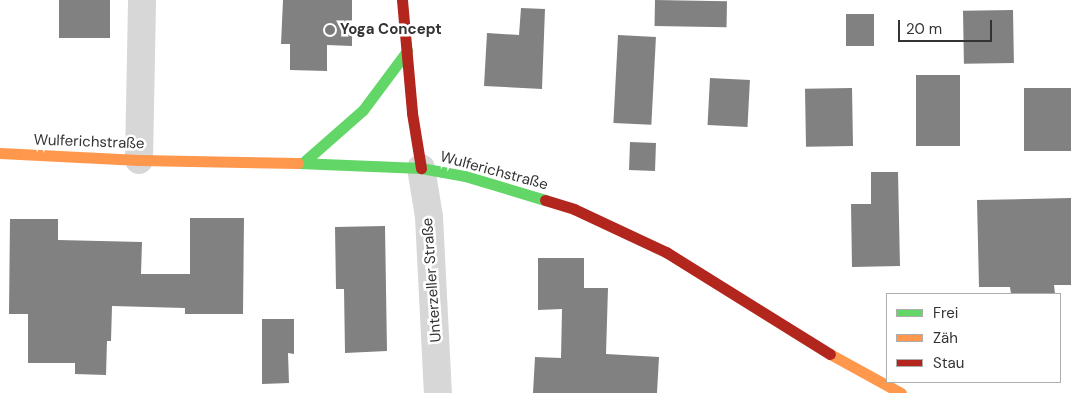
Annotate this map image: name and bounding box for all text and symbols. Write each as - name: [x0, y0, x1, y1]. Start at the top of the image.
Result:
- scale bar: [901, 10, 995, 42]
- text: 20 m: [906, 19, 942, 39]
- place label: Yoga Concept: [340, 21, 442, 39]
- marker: Yoga Concept: [324, 24, 336, 36]
- street label: Wulferichstraße: [33, 131, 145, 153]
- street label: Wulferichstraße: [438, 148, 550, 194]
- street label: Unterzeller Straße: [419, 217, 445, 343]
- legend: [886, 293, 1061, 383]
- text: Frei: [933, 303, 958, 323]
- text: Zäh: [933, 328, 958, 348]
- text: Stau: [933, 353, 964, 373]

